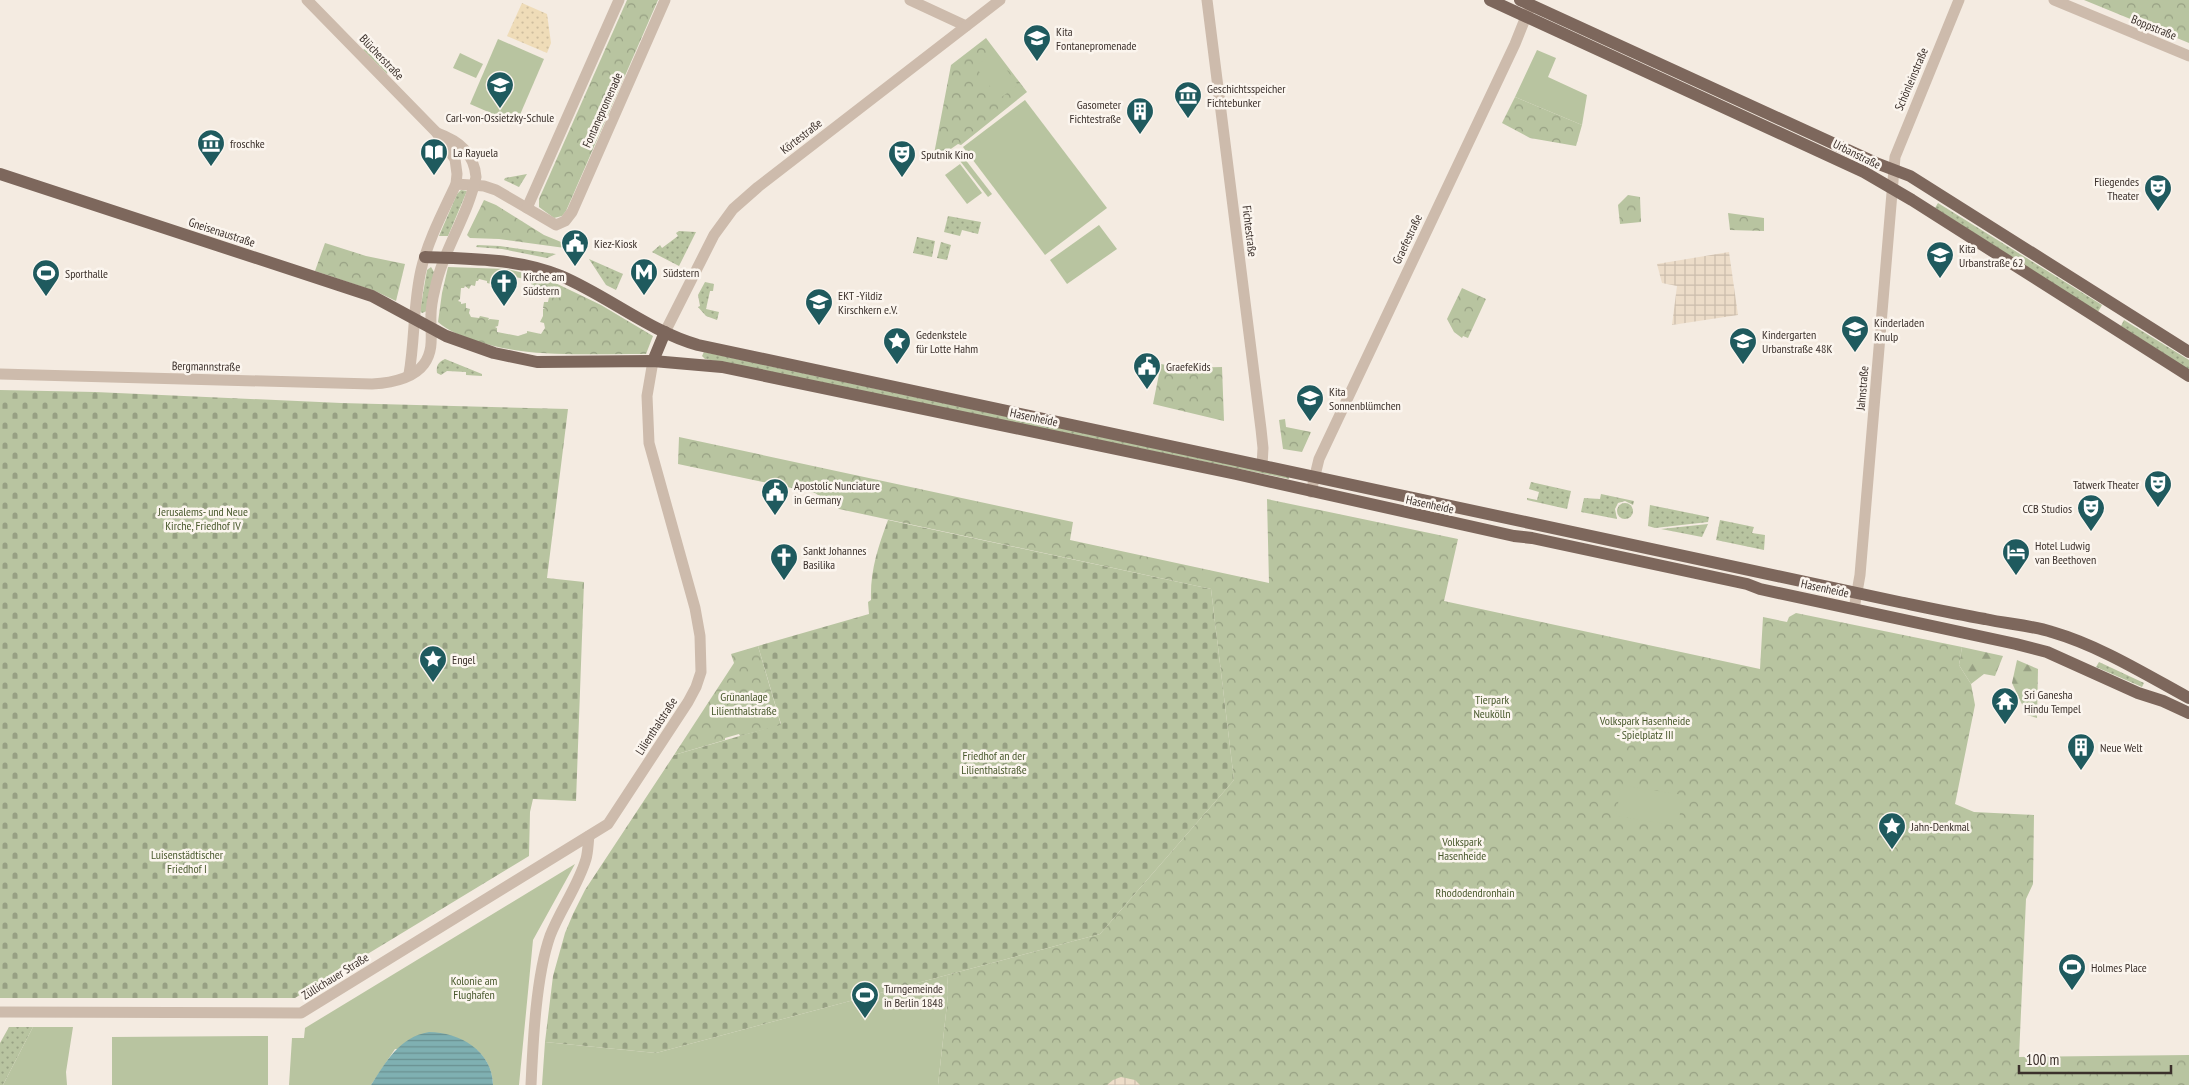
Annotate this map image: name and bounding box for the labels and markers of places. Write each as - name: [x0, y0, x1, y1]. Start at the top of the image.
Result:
- school or university icon: Kita Fontanepromenade: [1022, 23, 1052, 62]
- place label: Kita Fontanepromenade: [1056, 24, 1136, 53]
- school or university icon: Carl-von-Ossietzky-Schule: [485, 70, 515, 109]
- museum icon: Geschichtsspeicher Fichtebunker: [1173, 80, 1203, 119]
- place label: Geschichtsspeicher Fichtebunker: [1207, 81, 1286, 110]
- building icon: Gasometer Fichtestraße: [1125, 96, 1155, 135]
- place label: Gasometer Fichtestraße: [1069, 97, 1122, 126]
- place label: Carl-von-Ossietzky-Schule: [446, 110, 554, 125]
- museum icon: froschke: [196, 128, 226, 167]
- place label: froschke: [230, 136, 265, 151]
- library icon: La Rayuela: [419, 137, 449, 176]
- theatre icon: Sputnik Kino: [887, 139, 917, 178]
- place label: La Rayuela: [453, 145, 498, 160]
- place label: Sputnik Kino: [921, 147, 974, 162]
- theatre icon: Fliegendes Theater: [2143, 173, 2173, 212]
- place label: Fliegendes Theater: [2094, 174, 2140, 203]
- public building icon: Kiez-Kiosk: [560, 228, 590, 267]
- place label: Kiez-Kiosk: [594, 236, 638, 251]
- school or university icon: Kita Urbanstraße 62: [1925, 240, 1955, 279]
- place label: Kita Urbanstraße 62: [1959, 241, 2023, 270]
- metro station icon: Südstern: [629, 257, 659, 296]
- sports icon: Sporthalle: [31, 258, 61, 297]
- place label: Südstern: [663, 265, 699, 280]
- place label: Sporthalle: [65, 266, 108, 281]
- church icon: Kirche am Südstern: [489, 268, 519, 307]
- place label: Kirche am Südstern: [523, 269, 565, 298]
- school or university icon: EKT -Yildiz Kirschkern e.V.: [804, 287, 834, 326]
- place label: EKT -Yildiz Kirschkern e.V.: [838, 288, 898, 317]
- school or university icon: Kinderladen Knulp: [1840, 314, 1870, 353]
- place label: Kinderladen Knulp: [1874, 315, 1924, 344]
- place icon: Gedenkstele für Lotte Hahm: [882, 326, 912, 365]
- school or university icon: Kindergarten Urbanstraße 48K: [1728, 326, 1758, 365]
- place label: Gedenkstele für Lotte Hahm: [916, 327, 978, 356]
- place label: Kindergarten Urbanstraße 48K: [1762, 327, 1832, 356]
- public building icon: GraefeKids: [1132, 351, 1162, 390]
- place label: GraefeKids: [1166, 359, 1211, 374]
- school or university icon: Kita Sonnenblümchen: [1295, 383, 1325, 422]
- place label: Kita Sonnenblümchen: [1329, 384, 1401, 413]
- theatre icon: Tatwerk Theater: [2143, 469, 2173, 508]
- public building icon: Apostolic Nunciature in Germany: [760, 477, 790, 516]
- place label: Tatwerk Theater: [2073, 477, 2140, 492]
- place label: Apostolic Nunciature in Germany: [794, 478, 880, 507]
- theatre icon: CCB Studios: [2076, 493, 2106, 532]
- place label: CCB Studios: [2022, 501, 2072, 516]
- hotel icon: Hotel Ludwig van Beethoven: [2001, 537, 2031, 576]
- place label: Hotel Ludwig van Beethoven: [2035, 538, 2096, 567]
- church icon: Sankt Johannes Basilika: [769, 542, 799, 581]
- place label: Sankt Johannes Basilika: [803, 543, 866, 572]
- place icon: Engel: [418, 644, 448, 683]
- place label: Engel: [452, 652, 476, 667]
- temple icon: Sri Ganesha Hindu Tempel: [1990, 686, 2020, 725]
- place label: Sri Ganesha Hindu Tempel: [2024, 687, 2081, 716]
- building icon: Neue Welt: [2066, 732, 2096, 771]
- place label: Neue Welt: [2100, 740, 2143, 755]
- place icon: Jahn-Denkmal: [1877, 811, 1907, 850]
- place label: Jahn-Denkmal: [1910, 819, 1970, 834]
- sports icon: Holmes Place: [2057, 952, 2087, 991]
- place label: Holmes Place: [2091, 960, 2147, 975]
- sports icon: Turngemeinde in Berlin 1848: [850, 980, 880, 1019]
- place label: Turngemeinde in Berlin 1848: [884, 981, 943, 1010]

